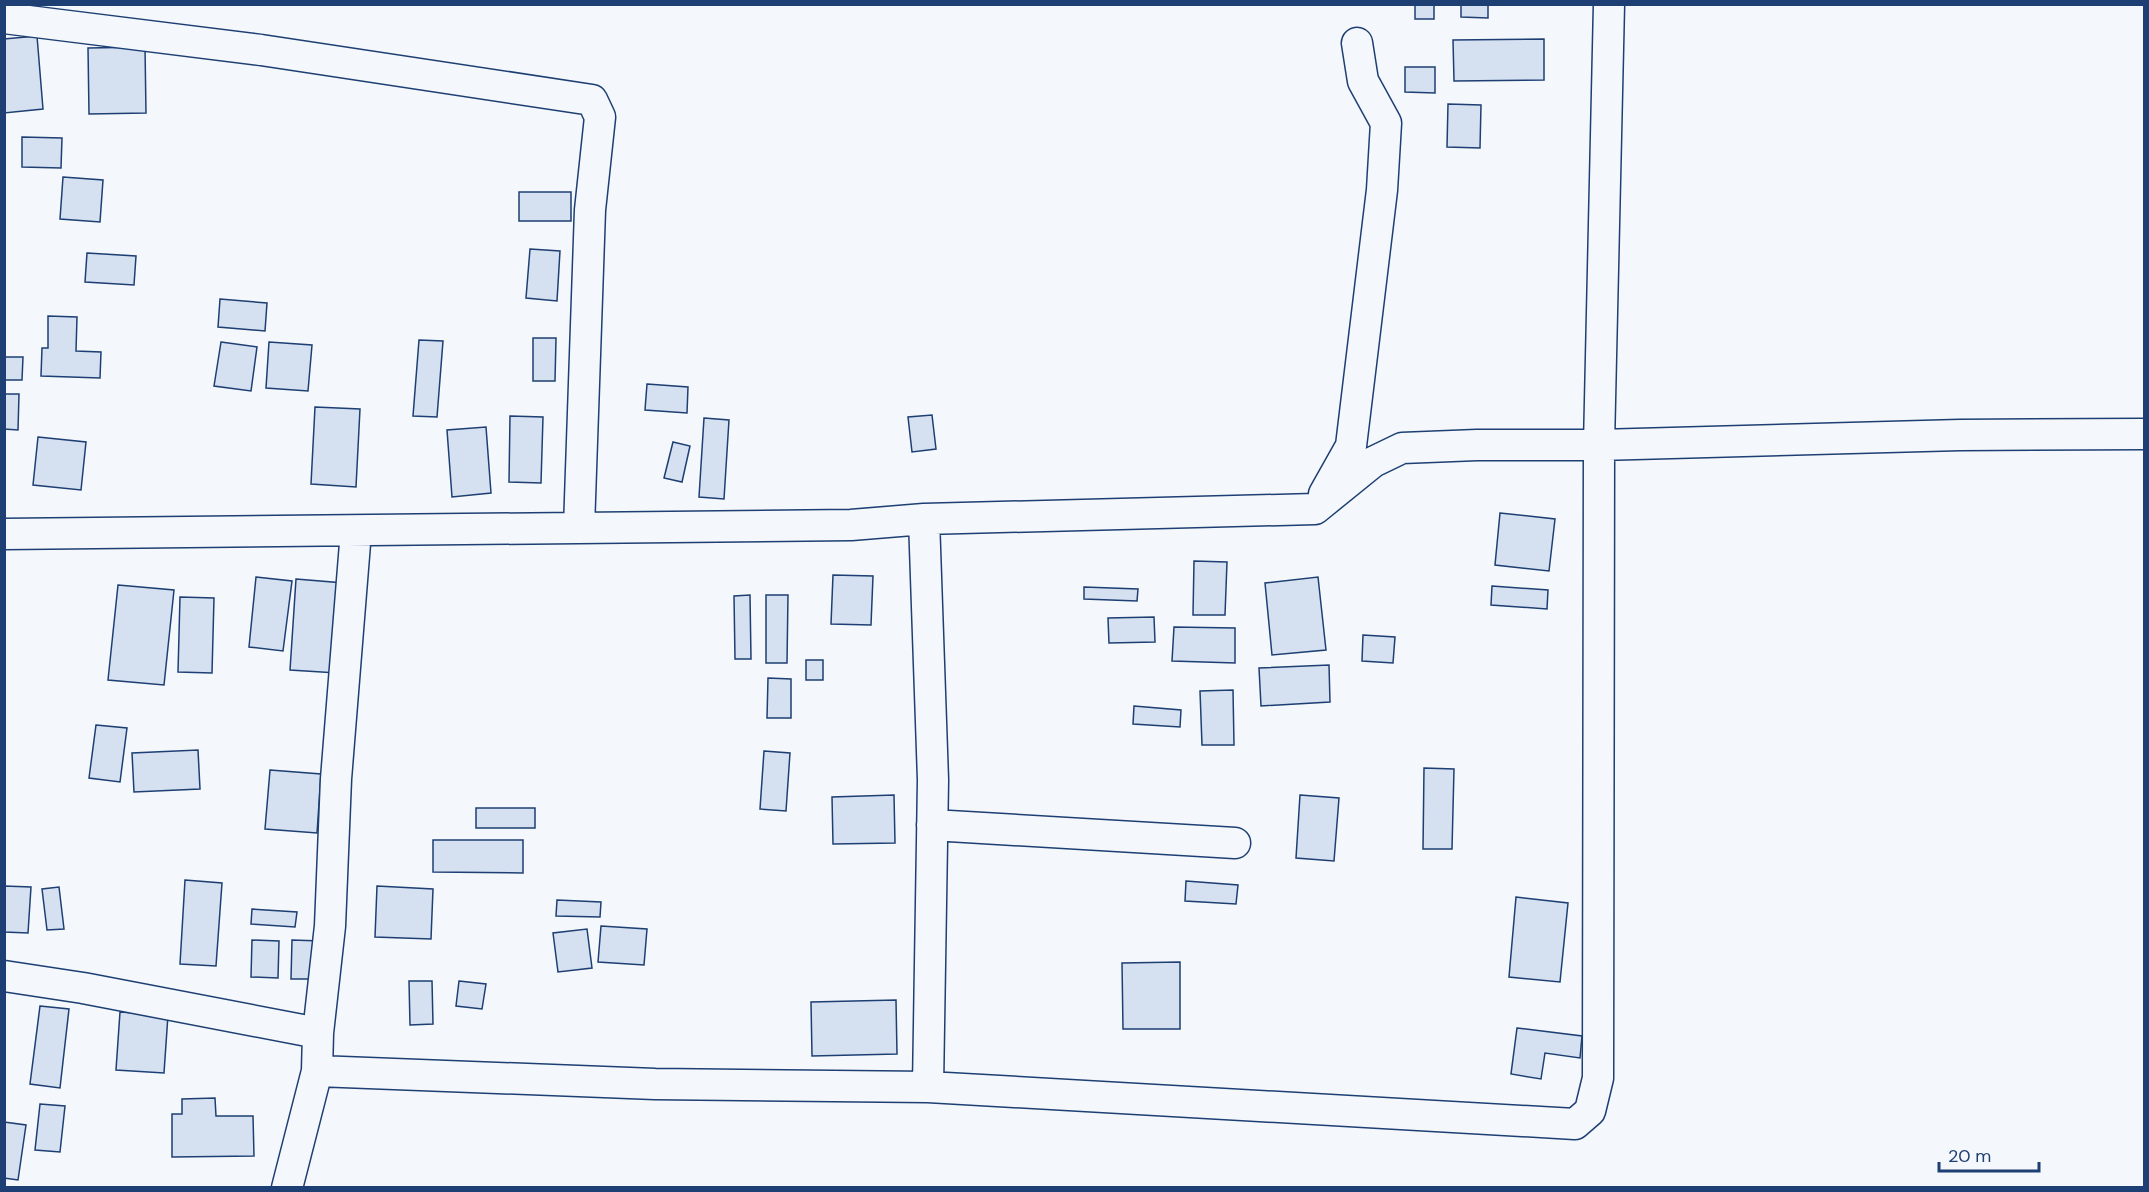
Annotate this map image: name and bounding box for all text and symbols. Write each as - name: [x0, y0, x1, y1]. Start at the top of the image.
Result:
- scale bar: [1939, 1135, 2040, 1173]
- text: 20 m: [1948, 1144, 1991, 1168]

